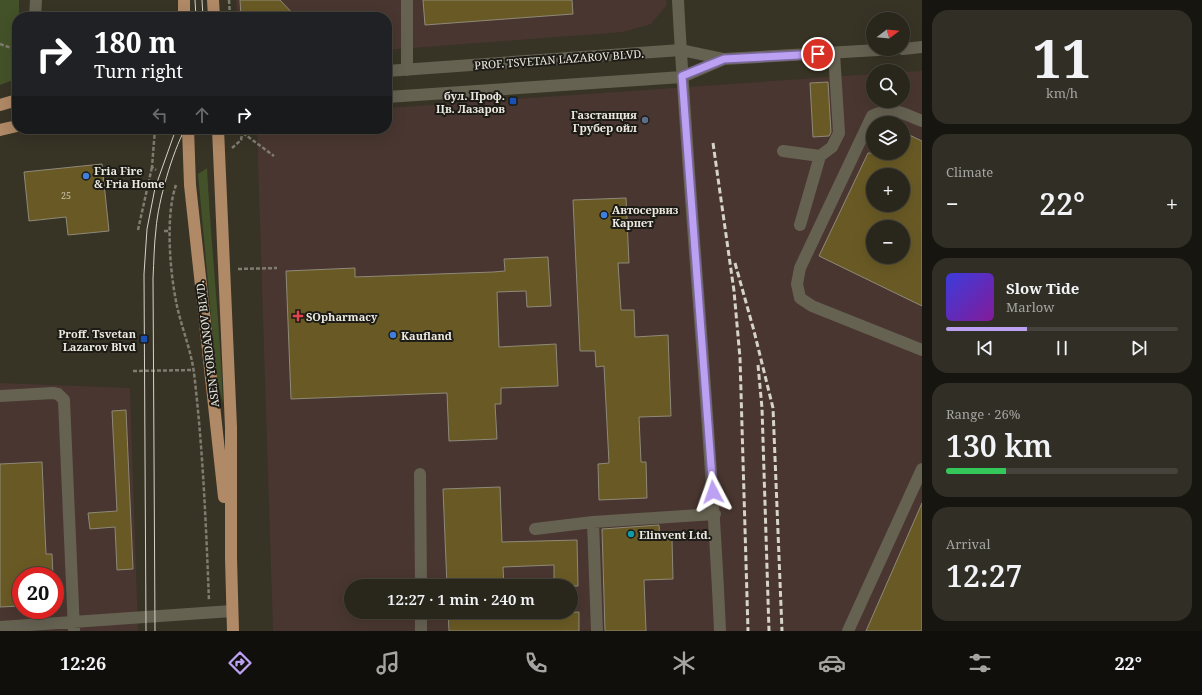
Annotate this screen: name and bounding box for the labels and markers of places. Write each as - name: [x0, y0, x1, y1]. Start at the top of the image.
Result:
- pin: [801, 37, 835, 71]
- place label: бул. Проф. Цв. Лазаров: [436, 88, 505, 116]
- marker: бул. Проф. Цв. Лазаров: [508, 96, 518, 106]
- place label: Газстанция Грубер ойл: [571, 107, 637, 135]
- marker: Газстанция Грубер ойл: [640, 115, 650, 125]
- place label: Fria Fire & Fria Home: [94, 163, 165, 191]
- marker: Fria Fire & Fria Home: [81, 171, 91, 181]
- place label: Автосервиз Карпет: [612, 202, 679, 230]
- marker: Автосервиз Карпет: [599, 210, 609, 220]
- place label: SOpharmacy: [306, 309, 378, 324]
- marker: SOpharmacy: [293, 311, 303, 321]
- place label: Proff. Tsvetan Lazarov Blvd: [58, 326, 137, 354]
- place label: Kaufland: [401, 328, 452, 343]
- marker: Kaufland: [388, 330, 398, 340]
- marker: Proff. Tsvetan Lazarov Blvd: [139, 334, 149, 344]
- place label: Elinvent Ltd.: [639, 527, 711, 542]
- marker: Elinvent Ltd.: [626, 529, 636, 539]

